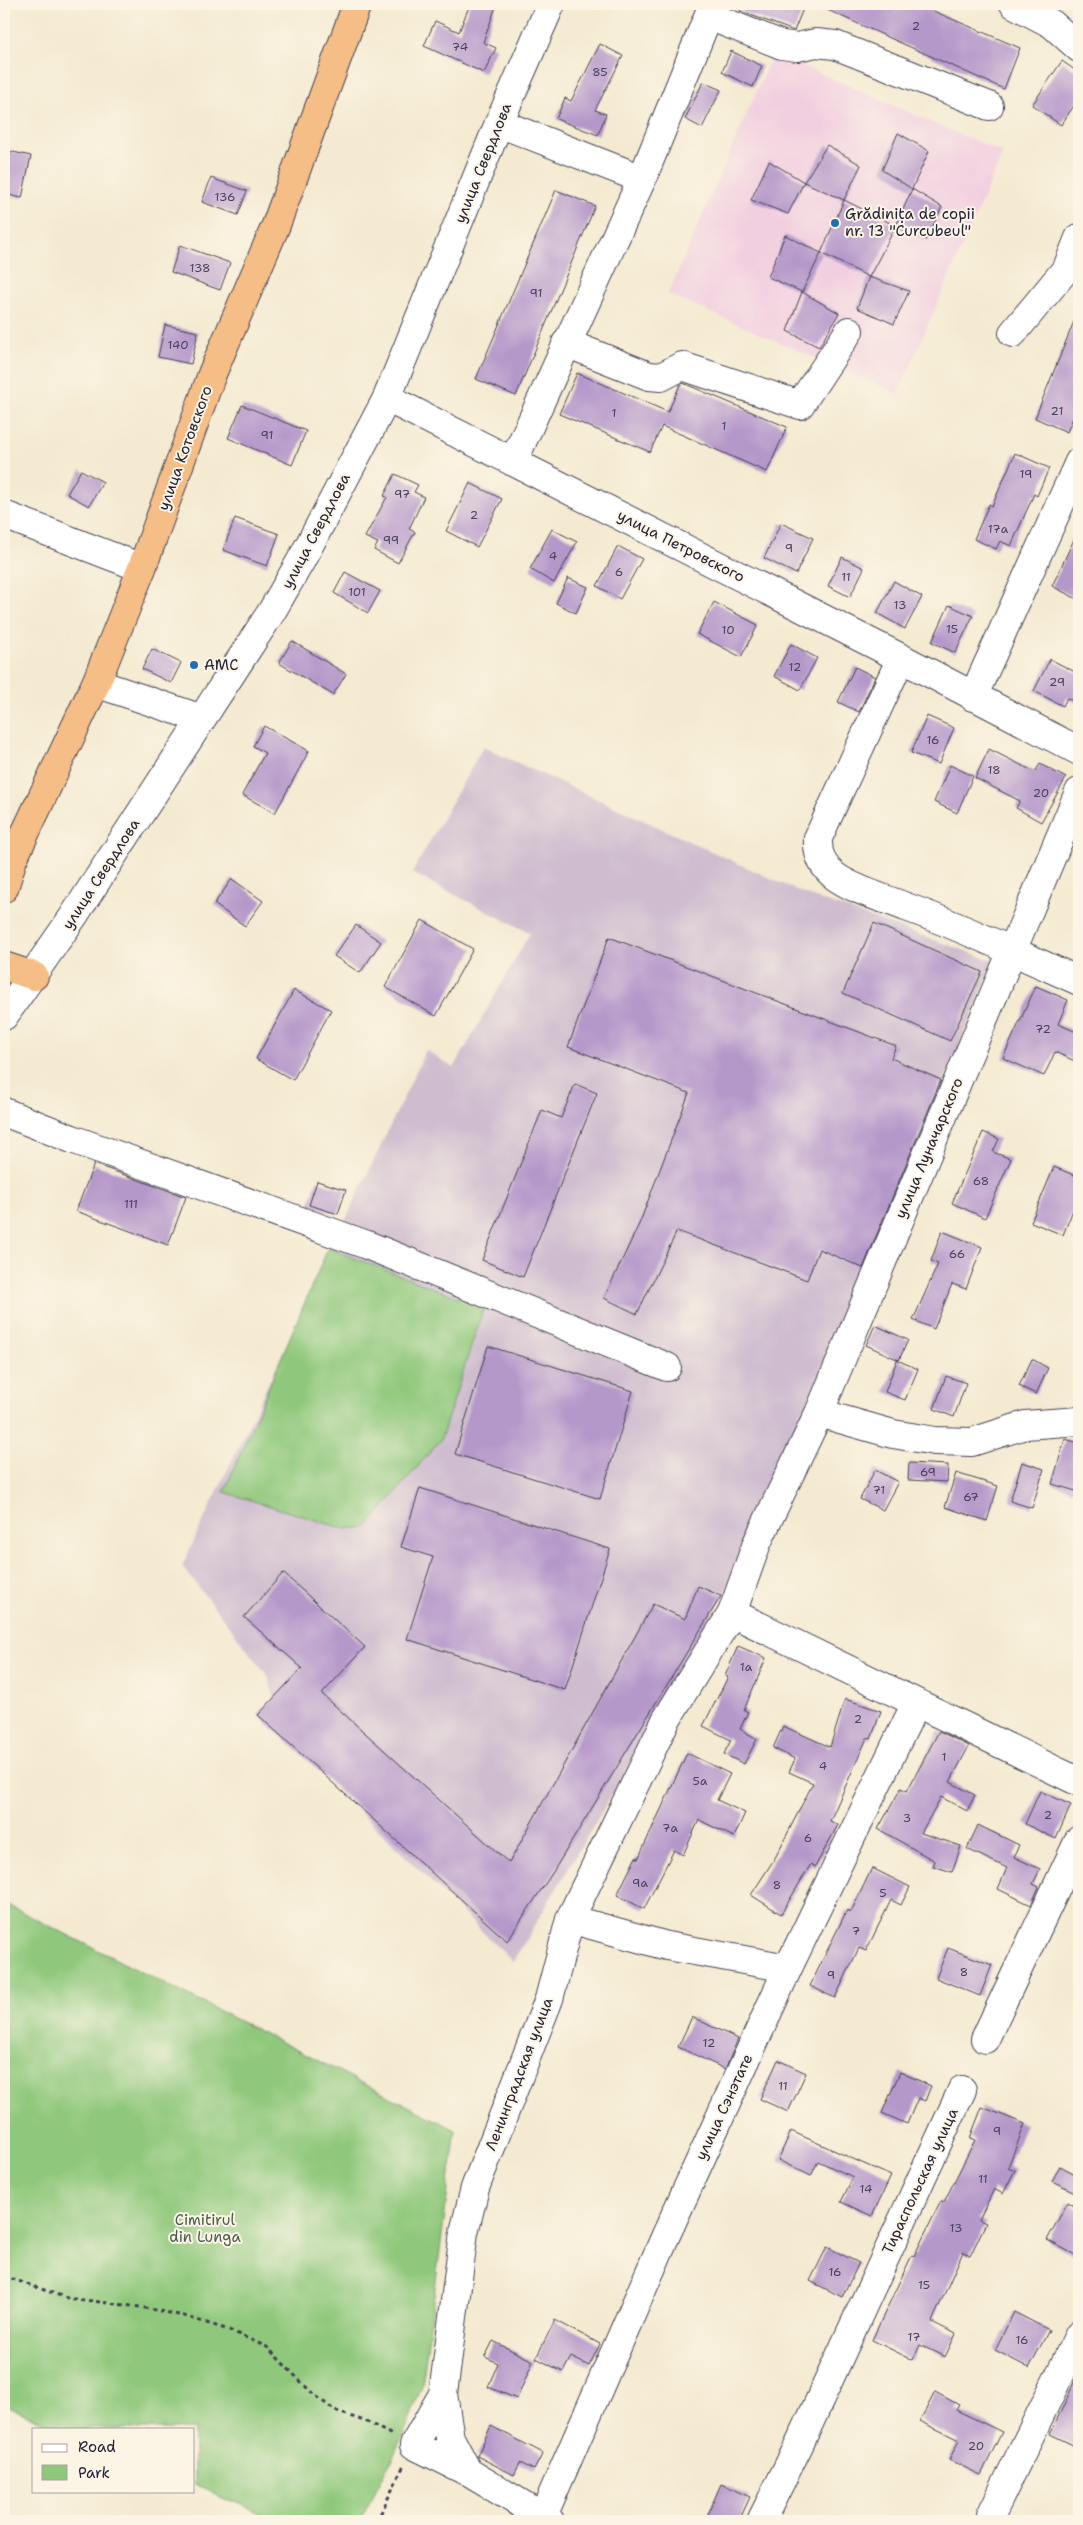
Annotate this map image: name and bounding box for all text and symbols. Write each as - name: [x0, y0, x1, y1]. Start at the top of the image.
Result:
- house number: 2: [912, 18, 920, 34]
- house number: 74: [452, 39, 468, 55]
- house number: 85: [592, 64, 608, 80]
- street label: улица Свердлова: [450, 99, 517, 226]
- house number: 136: [215, 189, 235, 205]
- place label: Grădinița de copii nr. 13 "Curcubeul": [845, 204, 975, 241]
- marker: Grădinița de copii nr. 13 "Curcubeul": [829, 217, 841, 229]
- house number: 138: [190, 260, 210, 276]
- house number: 91: [529, 285, 543, 301]
- house number: 140: [167, 337, 189, 353]
- street label: улица Котовского: [153, 383, 217, 513]
- house number: 21: [1051, 403, 1063, 419]
- house number: 1: [611, 405, 617, 421]
- house number: 1: [721, 418, 727, 434]
- house number: 91: [260, 427, 274, 443]
- house number: 19: [1020, 466, 1032, 482]
- street label: улица Свердлова: [277, 469, 355, 592]
- house number: 97: [394, 486, 410, 502]
- street label: улица Петровского: [614, 505, 748, 587]
- house number: 2: [470, 507, 478, 523]
- house number: 17а: [988, 521, 1009, 537]
- house number: 99: [383, 532, 399, 548]
- house number: 9: [785, 540, 793, 556]
- house number: 4: [549, 548, 557, 564]
- house number: 6: [615, 564, 623, 580]
- house number: 11: [841, 569, 851, 585]
- house number: 101: [348, 584, 366, 600]
- house number: 13: [894, 597, 906, 613]
- house number: 15: [946, 621, 958, 637]
- house number: 10: [721, 622, 735, 638]
- place label: AMC: [204, 655, 238, 675]
- marker: AMC: [188, 659, 200, 671]
- house number: 12: [789, 659, 801, 675]
- house number: 29: [1049, 674, 1065, 690]
- house number: 16: [926, 732, 940, 748]
- house number: 18: [987, 762, 1001, 778]
- house number: 20: [1033, 785, 1049, 801]
- street label: улица Свердлова: [58, 814, 145, 933]
- house number: 72: [1035, 1021, 1051, 1037]
- street label: улица Луначарского: [890, 1074, 968, 1222]
- house number: 68: [973, 1173, 989, 1189]
- house number: 111: [124, 1196, 138, 1212]
- house number: 66: [949, 1246, 965, 1262]
- house number: 69: [920, 1464, 936, 1480]
- house number: 71: [873, 1482, 885, 1498]
- house number: 67: [963, 1489, 979, 1505]
- house number: 1а: [740, 1659, 753, 1675]
- house number: 2: [854, 1711, 862, 1727]
- house number: 1: [941, 1749, 947, 1765]
- house number: 4: [819, 1758, 827, 1774]
- house number: 5а: [693, 1773, 708, 1789]
- house number: 2: [1044, 1807, 1052, 1823]
- house number: 3: [903, 1810, 911, 1826]
- house number: 7а: [662, 1820, 678, 1836]
- house number: 6: [804, 1830, 812, 1846]
- house number: 9а: [632, 1875, 648, 1891]
- house number: 8: [773, 1877, 781, 1893]
- house number: 5: [879, 1885, 887, 1901]
- house number: 7: [852, 1923, 860, 1939]
- house number: 8: [960, 1964, 968, 1980]
- house number: 9: [827, 1967, 835, 1983]
- street label: Ленинградская улица: [481, 1994, 558, 2153]
- house number: 12: [703, 2035, 715, 2051]
- street label: улица Сэнэтате: [691, 2051, 757, 2163]
- house number: 11: [778, 2078, 788, 2094]
- street label: Тираспольская улица: [877, 2104, 963, 2257]
- house number: 9: [993, 2123, 1001, 2139]
- house number: 11: [978, 2171, 988, 2187]
- house number: 14: [860, 2181, 872, 2197]
- park label: Cimitirul din Lunga: [169, 2210, 241, 2247]
- house number: 13: [950, 2220, 962, 2236]
- house number: 16: [828, 2264, 842, 2280]
- house number: 15: [918, 2277, 930, 2293]
- house number: 17: [908, 2329, 920, 2345]
- house number: 16: [1015, 2332, 1029, 2348]
- legend: [32, 2428, 195, 2492]
- text: Road: [78, 2437, 116, 2457]
- house number: 20: [968, 2438, 984, 2454]
- text: Park: [78, 2463, 110, 2483]

